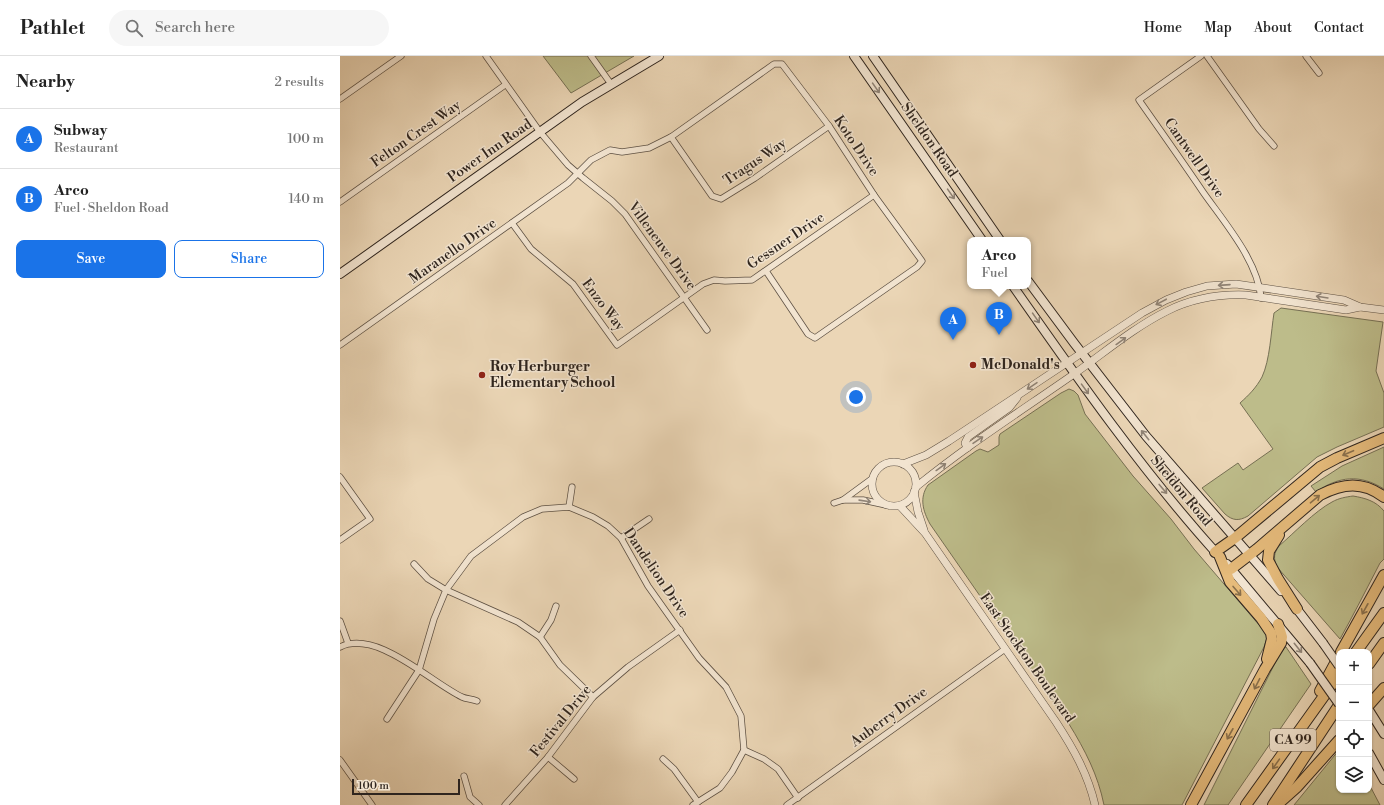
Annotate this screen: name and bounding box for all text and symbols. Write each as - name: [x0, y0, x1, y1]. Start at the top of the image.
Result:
- search box: [109, 10, 389, 46]
- text: Pathlet: [20, 16, 85, 40]
- icon: search: [123, 17, 145, 39]
- text: Search here: [155, 18, 235, 37]
- text: Home: [1144, 19, 1182, 37]
- text: Map: [1204, 19, 1232, 37]
- text: About: [1254, 19, 1292, 37]
- text: Contact: [1314, 19, 1364, 37]
- text: Nearby: [16, 71, 75, 93]
- text: 2 results: [275, 74, 324, 90]
- one-way arrow: [872, 82, 880, 93]
- street label: Felton Crest Way: [368, 96, 465, 172]
- street label: Sheldon Road: [897, 99, 961, 181]
- street label: Koto Drive: [829, 112, 883, 180]
- street label: Power Inn Road: [444, 115, 536, 187]
- street label: Cantwell Drive: [1160, 115, 1228, 201]
- text: Subway: [54, 121, 107, 140]
- text: A: [24, 131, 34, 147]
- text: 100 m: [288, 131, 324, 147]
- street label: Tragus Way: [720, 134, 790, 190]
- text: Restaurant: [54, 140, 119, 156]
- text: Arco: [54, 181, 89, 200]
- one-way arrow: [947, 189, 955, 200]
- text: B: [24, 191, 34, 207]
- text: 140 m: [288, 191, 324, 207]
- street label: Villeneuve Drive: [623, 197, 700, 294]
- text: Fuel · Sheldon Road: [54, 200, 169, 216]
- street label: Gessner Drive: [744, 208, 828, 274]
- street label: Maranello Drive: [406, 214, 500, 288]
- popup: [967, 237, 1031, 289]
- button: Save: [16, 240, 166, 278]
- button: Share: [174, 240, 324, 278]
- text: Arco: [982, 246, 1016, 265]
- text: Fuel: [982, 265, 1008, 281]
- street label: Enzo Way: [577, 275, 629, 335]
- one-way arrow: [1218, 282, 1231, 289]
- one-way arrow: [1316, 293, 1329, 301]
- one-way arrow: [1156, 299, 1168, 306]
- pin: B: [986, 302, 1012, 335]
- pin: A: [940, 307, 966, 340]
- one-way arrow: [1032, 312, 1040, 323]
- one-way arrow: [1115, 337, 1126, 345]
- place label: McDonald's: [981, 356, 1060, 374]
- place label: Roy Herburger Elementary School: [490, 358, 616, 392]
- marker: McDonald's: [968, 360, 978, 370]
- marker: Roy Herburger Elementary School: [477, 370, 487, 380]
- one-way arrow: [1027, 382, 1038, 390]
- one-way arrow: [1081, 383, 1089, 394]
- your location: [846, 387, 866, 407]
- one-way arrow: [1141, 429, 1149, 440]
- one-way arrow: [973, 436, 984, 444]
- one-way arrow: [1343, 450, 1355, 457]
- street label: Sheldon Road: [1146, 452, 1216, 530]
- one-way arrow: [935, 463, 946, 471]
- one-way arrow: [1159, 484, 1168, 495]
- one-way arrow: [1310, 495, 1321, 504]
- one-way arrow: [858, 497, 871, 505]
- street label: Dandelion Drive: [619, 525, 693, 621]
- one-way arrow: [1233, 586, 1242, 596]
- street label: East Stockton Boulevard: [975, 590, 1079, 726]
- one-way arrow: [1361, 603, 1368, 615]
- one-way arrow: [1294, 643, 1302, 654]
- map controls: [1336, 649, 1372, 793]
- button: +: [1336, 649, 1372, 685]
- one-way arrow: [1252, 678, 1260, 690]
- street label: Festival Drive: [526, 681, 596, 761]
- street label: Auberry Drive: [846, 683, 931, 752]
- button: −: [1336, 685, 1372, 721]
- button: locate: [1336, 721, 1372, 757]
- one-way arrow: [1225, 728, 1233, 740]
- road number: CA 99: [1270, 729, 1316, 751]
- button: layers: [1336, 757, 1372, 793]
- one-way arrow: [1272, 758, 1280, 769]
- scale bar: [352, 777, 460, 796]
- text: 100 m: [358, 779, 389, 793]

